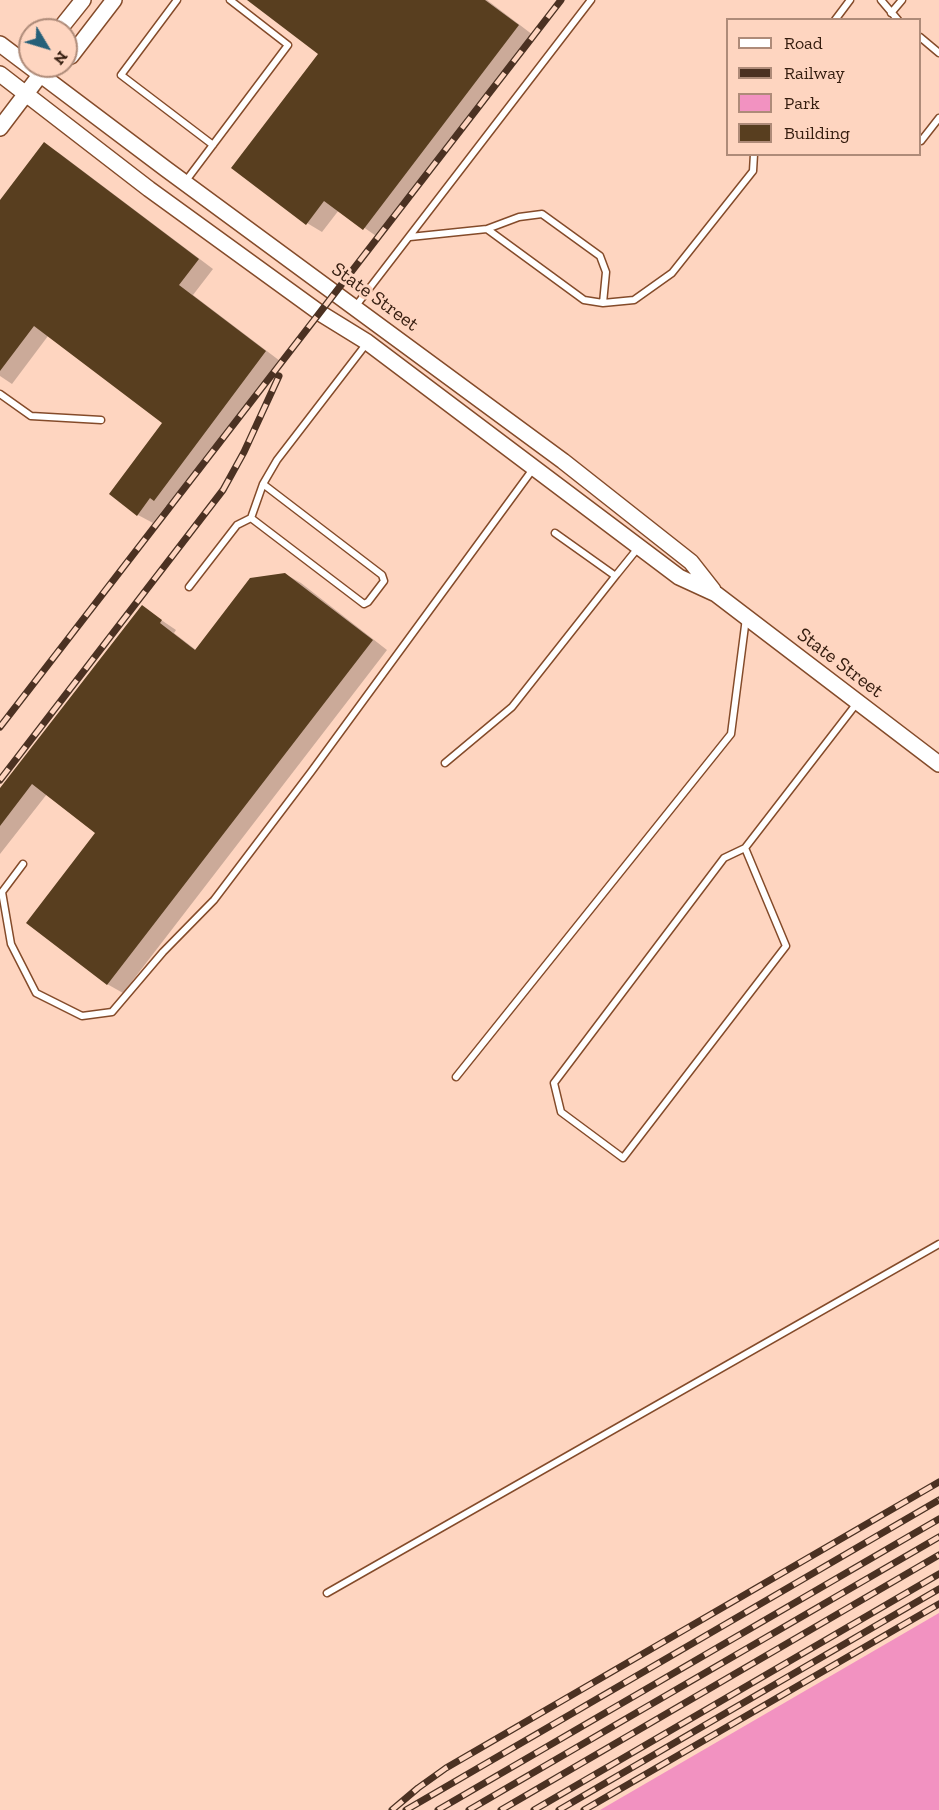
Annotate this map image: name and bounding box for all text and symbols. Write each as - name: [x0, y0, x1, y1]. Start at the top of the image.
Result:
- north arrow: [18, 18, 78, 78]
- legend: [726, 18, 921, 156]
- text: Road: [784, 32, 823, 54]
- text: N: [50, 48, 72, 69]
- text: Railway: [784, 62, 845, 84]
- text: Park: [784, 92, 820, 114]
- text: Building: [784, 122, 850, 144]
- street label: State Street: [327, 257, 423, 337]
- street label: State Street: [792, 623, 888, 703]

